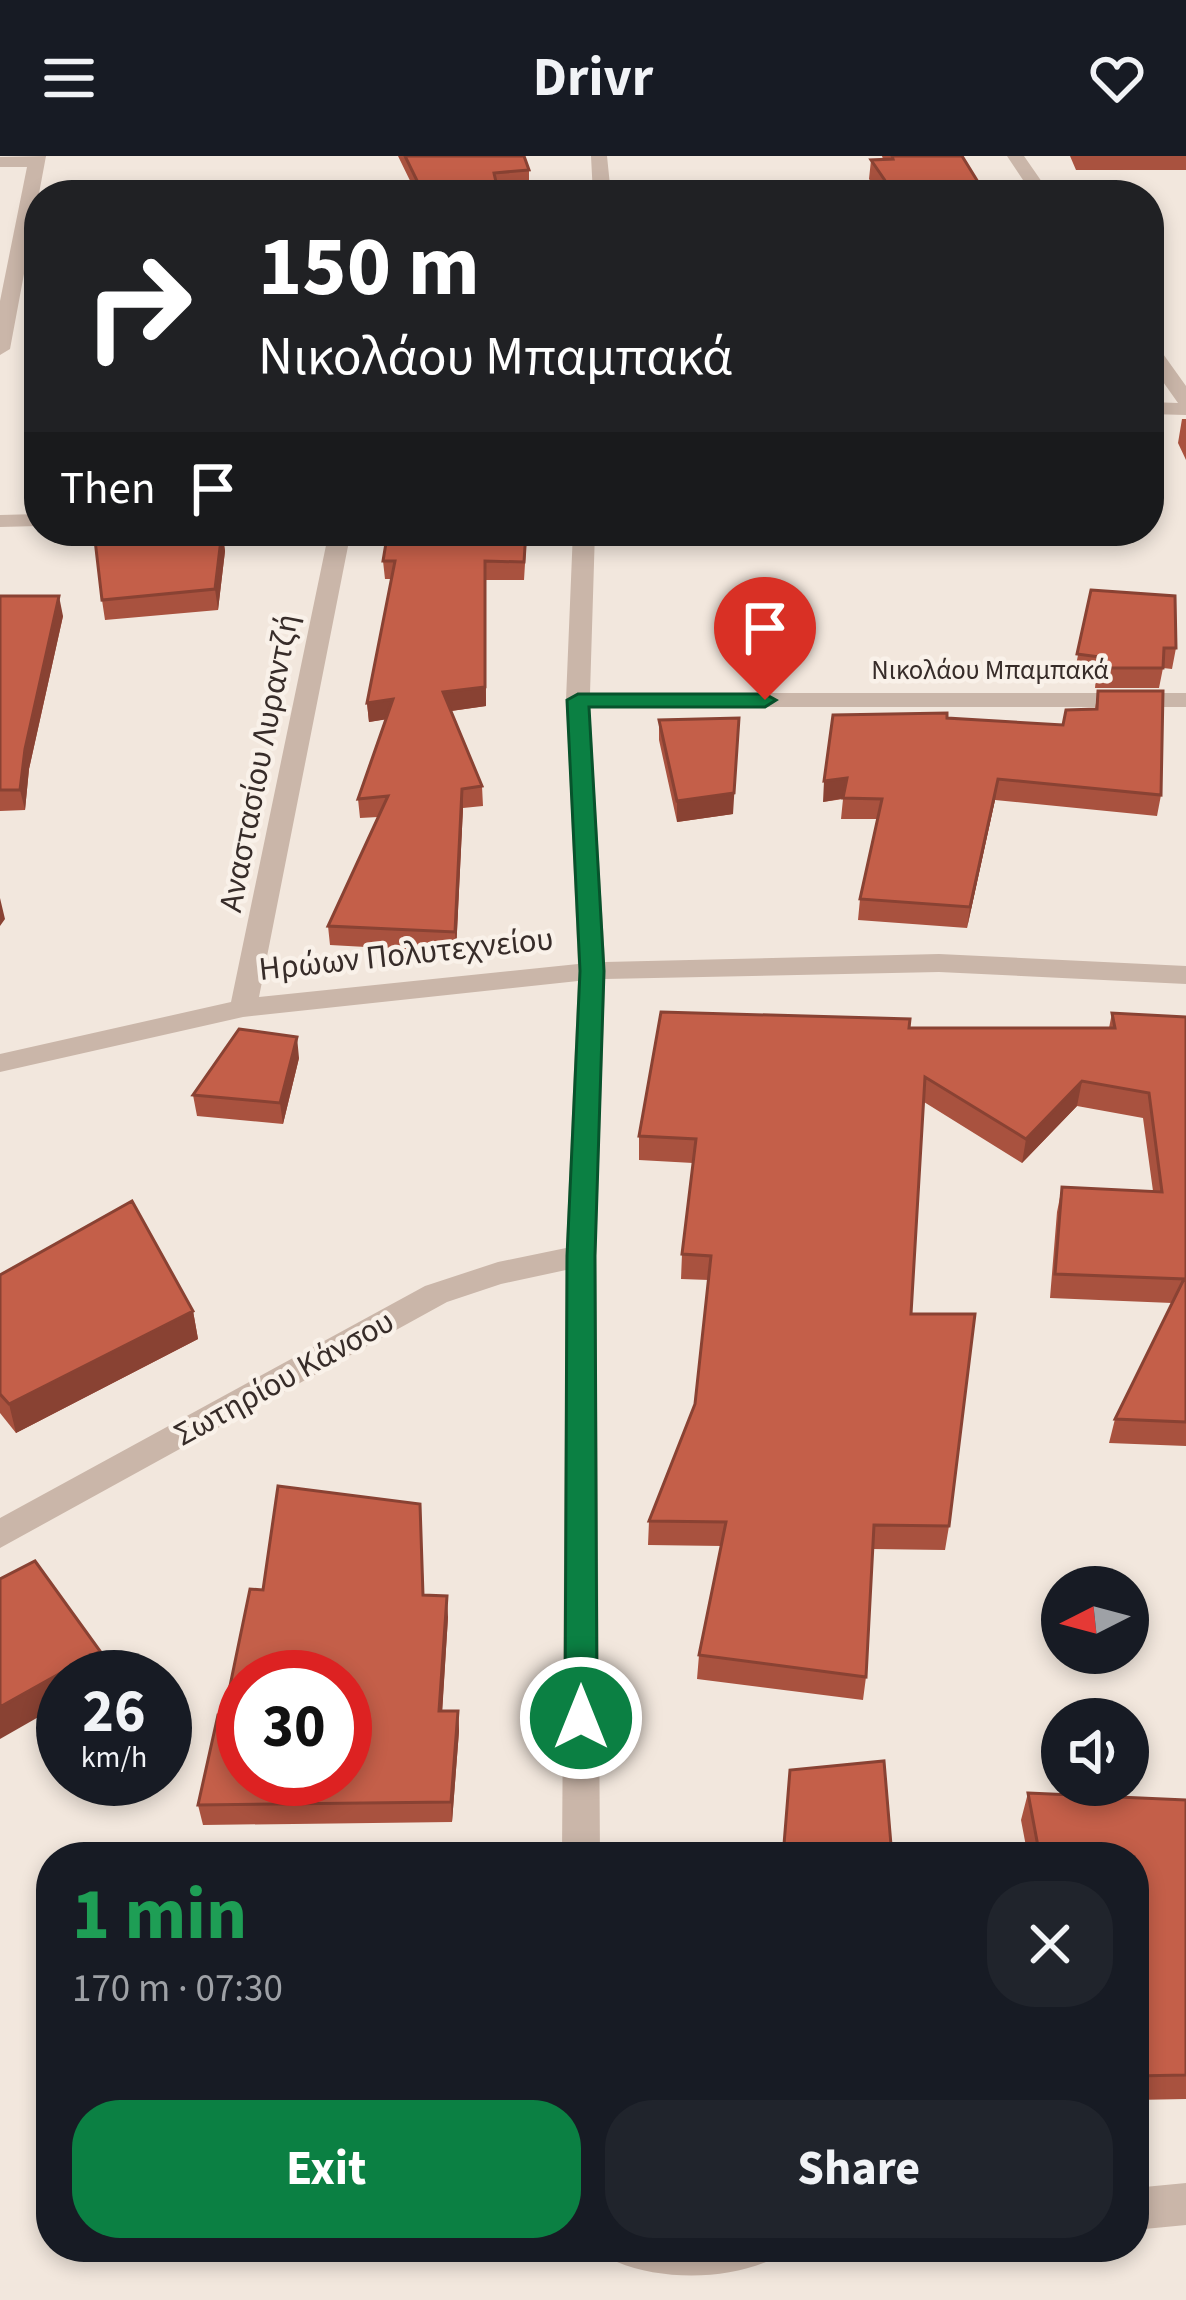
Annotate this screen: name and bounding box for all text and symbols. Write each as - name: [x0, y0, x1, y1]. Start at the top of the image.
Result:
- text: Drivr: [533, 40, 653, 117]
- icon: menu: [36, 45, 102, 111]
- icon: heart: [1084, 45, 1150, 111]
- text: 150 m: [258, 208, 480, 328]
- icon: right: [60, 228, 216, 384]
- text: Νικολάου Μπαμπακά: [258, 319, 733, 396]
- icon: arrive: [180, 456, 246, 522]
- text: Then: [60, 457, 156, 521]
- pin: [714, 577, 816, 700]
- icon: arrive: [732, 595, 798, 661]
- street label: Αναστασίου Λυραντζή: [207, 610, 311, 916]
- street label: Νικολάου Μπαμπακά: [871, 651, 1109, 690]
- street label: Ηρώων Πολυτεχνείου: [256, 915, 556, 993]
- street label: Σωτηρίου Κάνσου: [166, 1298, 402, 1458]
- north arrow: [1041, 1566, 1149, 1674]
- map controls: [1041, 1566, 1149, 1806]
- speed limit sign: 30: [216, 1650, 372, 1806]
- position arrow: [518, 1655, 644, 1781]
- text: 26: [82, 1670, 146, 1755]
- button: sound: [1041, 1698, 1149, 1806]
- text: km/h: [81, 1736, 147, 1779]
- text: 1 min: [72, 1864, 247, 1967]
- button: close: [987, 1881, 1113, 2007]
- text: 170 m · 07:30: [72, 1961, 283, 2017]
- button: Exit: [72, 2100, 581, 2238]
- button: Share: [605, 2100, 1113, 2238]

